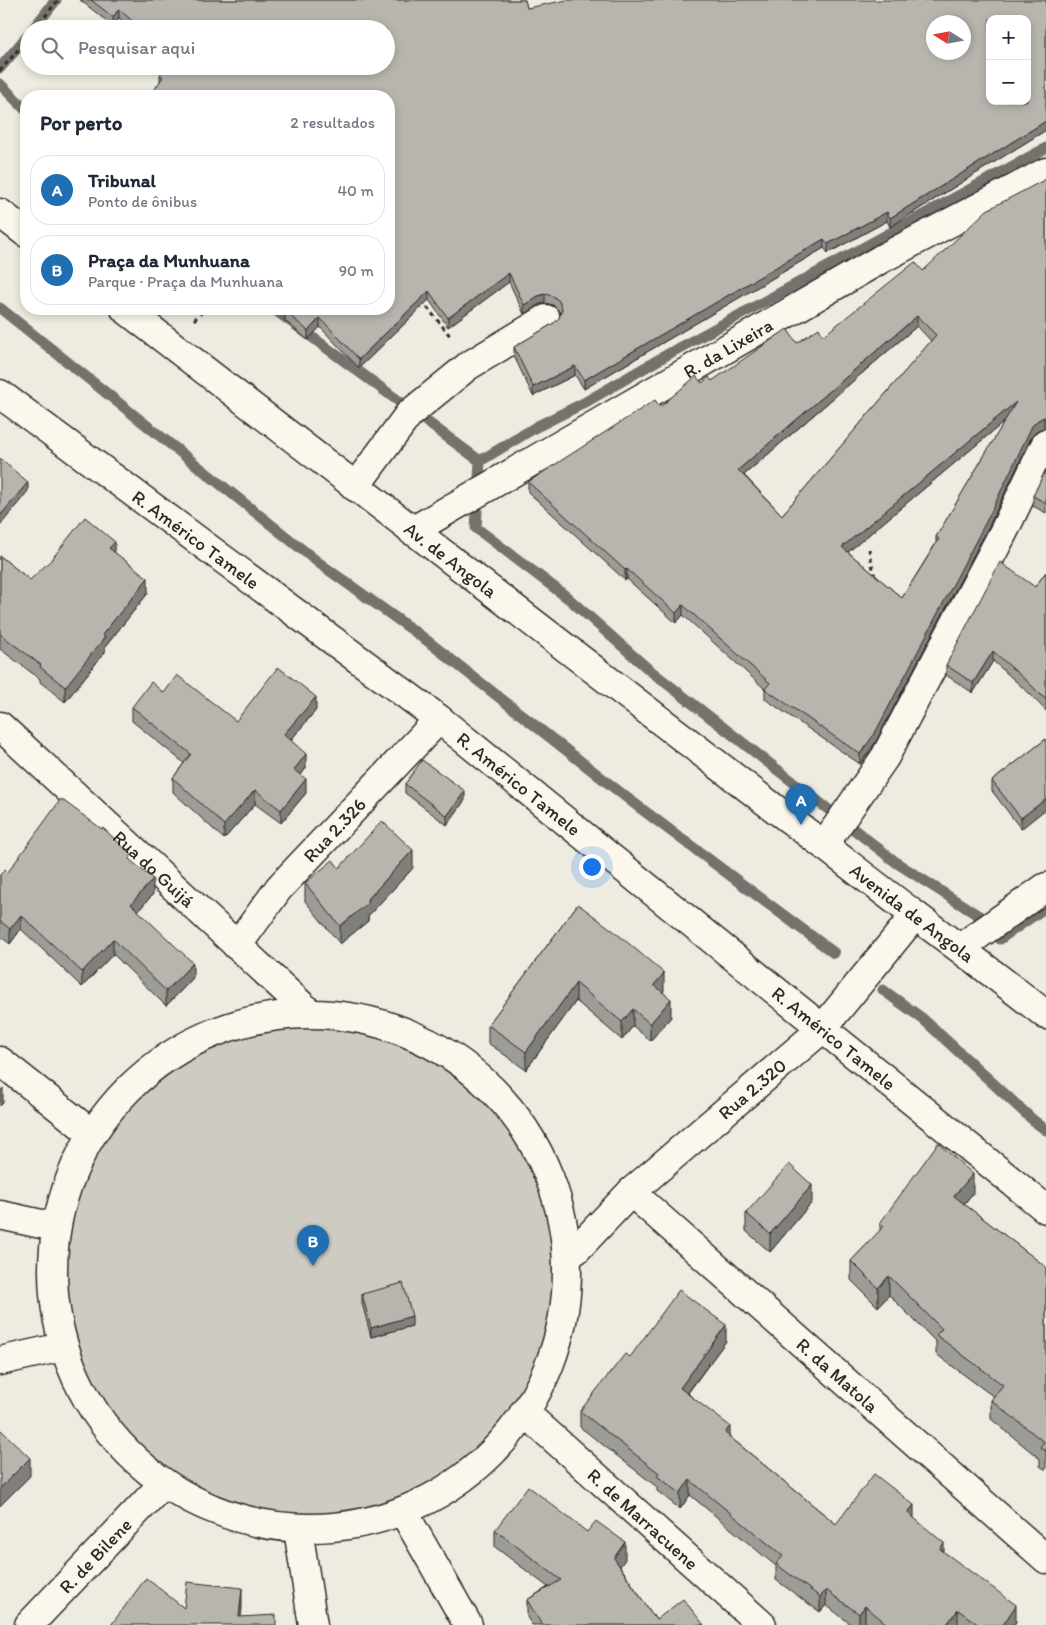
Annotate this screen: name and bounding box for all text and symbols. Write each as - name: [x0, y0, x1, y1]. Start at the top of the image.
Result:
- north arrow: [926, 15, 971, 60]
- map controls: [986, 15, 1031, 105]
- button: +: [986, 15, 1031, 60]
- search box: [20, 20, 395, 75]
- icon: search: [38, 34, 66, 62]
- text: Pesquisar aqui: [78, 36, 195, 59]
- button: −: [986, 60, 1031, 105]
- text: Por perto: [40, 110, 122, 135]
- text: 2 resultados: [290, 113, 375, 132]
- text: Tribunal: [88, 169, 156, 192]
- text: A: [52, 181, 62, 200]
- text: 40 m: [337, 181, 374, 200]
- text: Ponto de ônibus: [88, 192, 197, 211]
- text: Praça da Munhuana: [88, 249, 250, 272]
- text: B: [52, 261, 62, 280]
- text: 90 m: [339, 261, 374, 280]
- text: Parque · Praça da Munhuana: [88, 272, 283, 291]
- street label: R. da Lixeira: [679, 313, 777, 383]
- street label: R. Américo Tamele: [128, 485, 264, 594]
- street label: Av. de Angola: [400, 517, 502, 603]
- street label: R. Américo Tamele: [452, 727, 585, 841]
- pin: A: [785, 784, 817, 825]
- street label: Rua 2.326: [299, 793, 371, 867]
- street label: Rua do Guijá: [108, 826, 200, 913]
- your location: [579, 854, 605, 880]
- street label: Avenida de Angola: [845, 859, 979, 968]
- street label: R. Américo Tamele: [767, 981, 900, 1095]
- street label: Rua 2.320: [714, 1054, 791, 1125]
- pin: B: [297, 1225, 329, 1266]
- street label: R. da Matola: [792, 1333, 883, 1418]
- street label: R. de Marracuene: [583, 1463, 703, 1575]
- street label: R. de Bilene: [54, 1513, 137, 1598]

